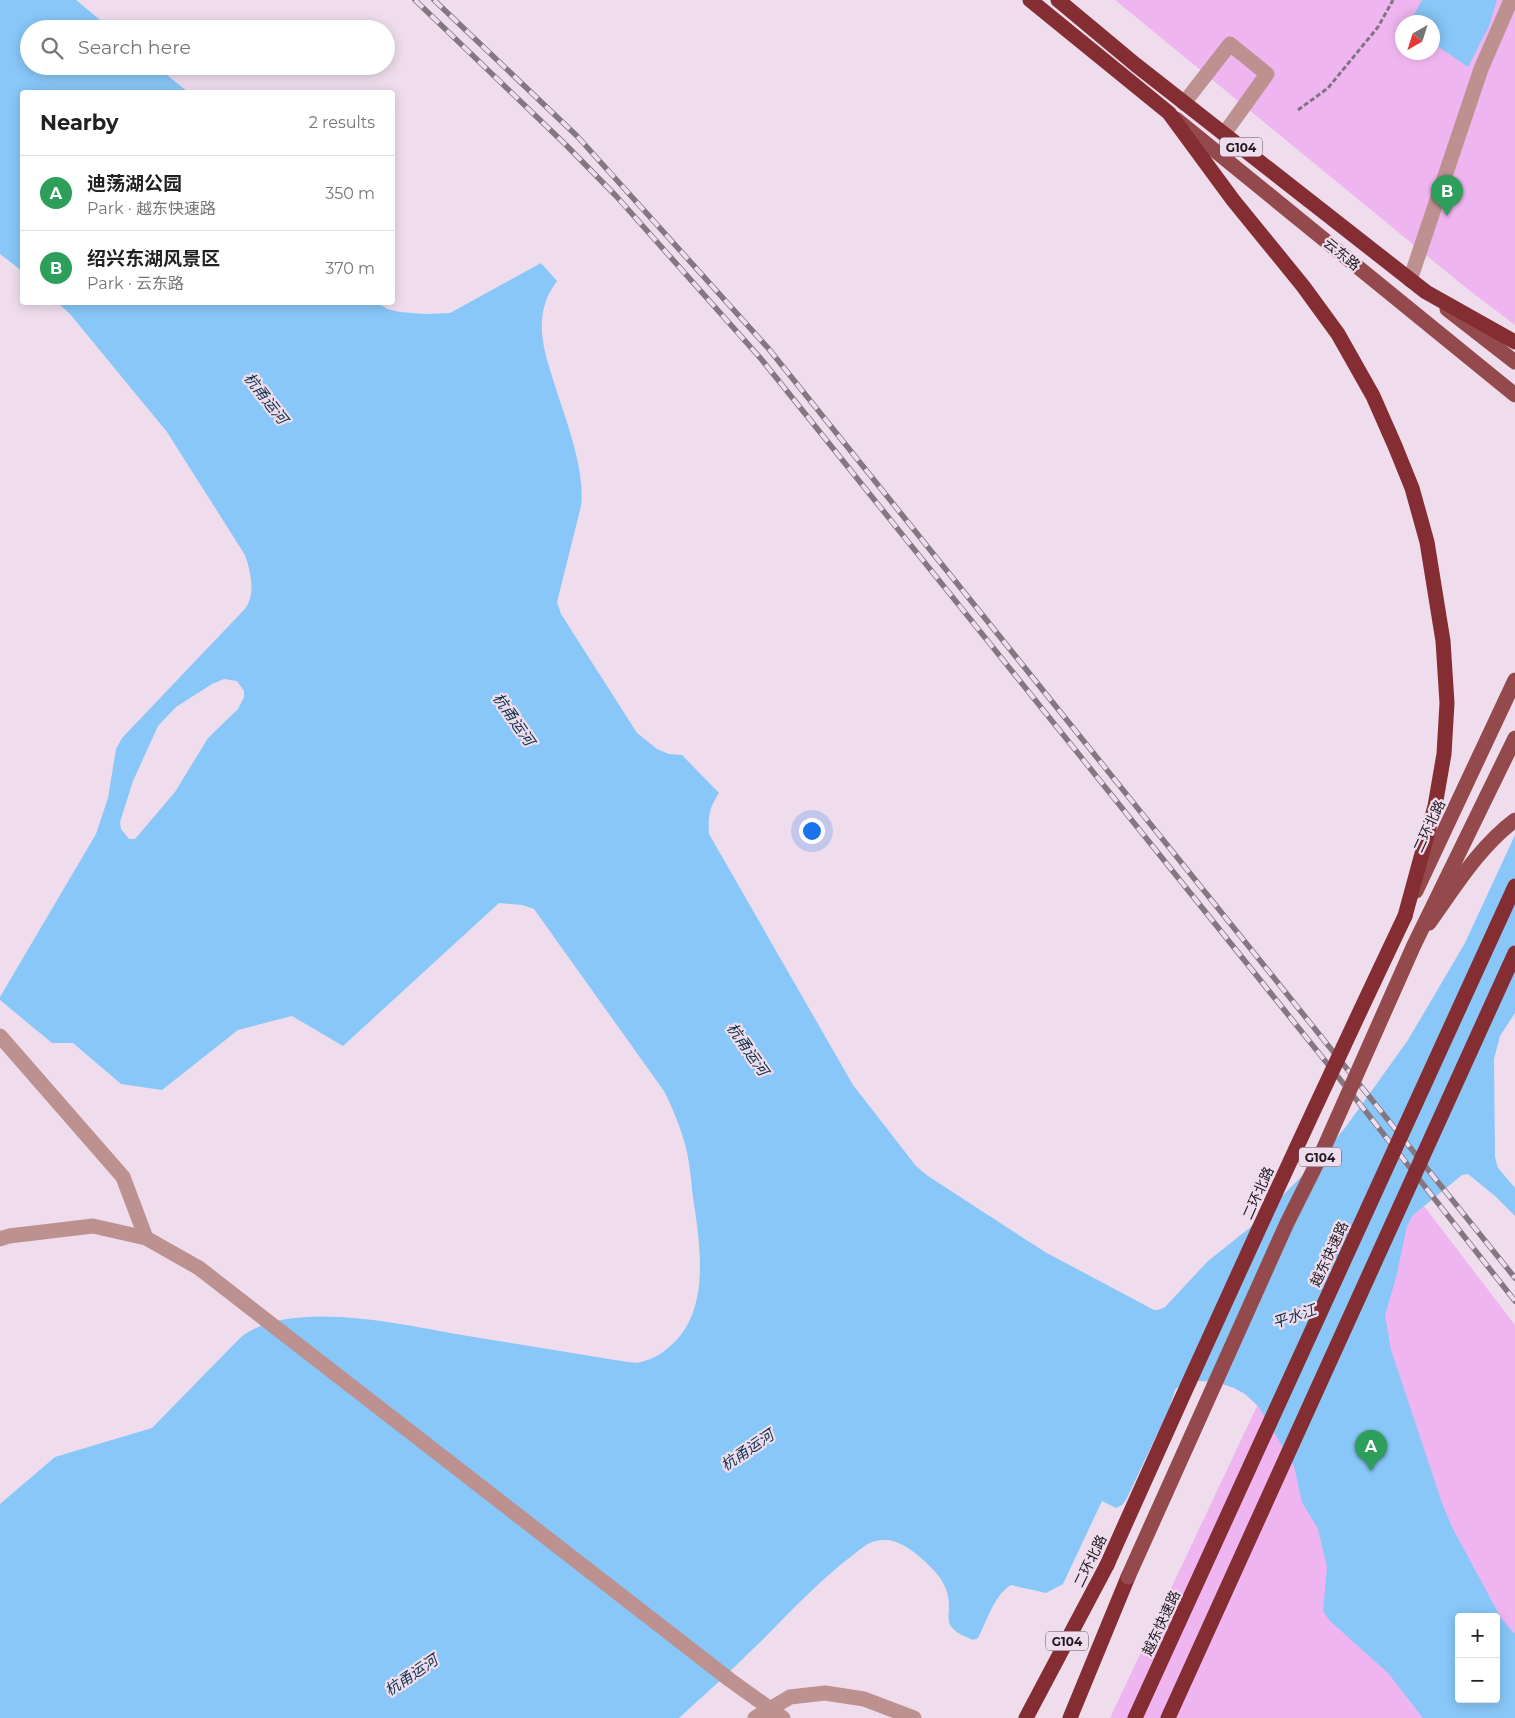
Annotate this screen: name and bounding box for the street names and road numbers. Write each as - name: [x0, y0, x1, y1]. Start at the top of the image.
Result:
- road number: G104: [1220, 138, 1262, 156]
- street label: 云东路: [1320, 234, 1364, 274]
- street label: 二环北路: [1409, 797, 1449, 855]
- road number: G104: [1299, 1148, 1341, 1166]
- street label: 二环北路: [1238, 1164, 1278, 1222]
- street label: 越东快速路: [1306, 1218, 1352, 1290]
- street label: 二环北路: [1070, 1532, 1110, 1590]
- street label: 越东快速路: [1138, 1587, 1184, 1659]
- road number: G104: [1046, 1632, 1088, 1650]

